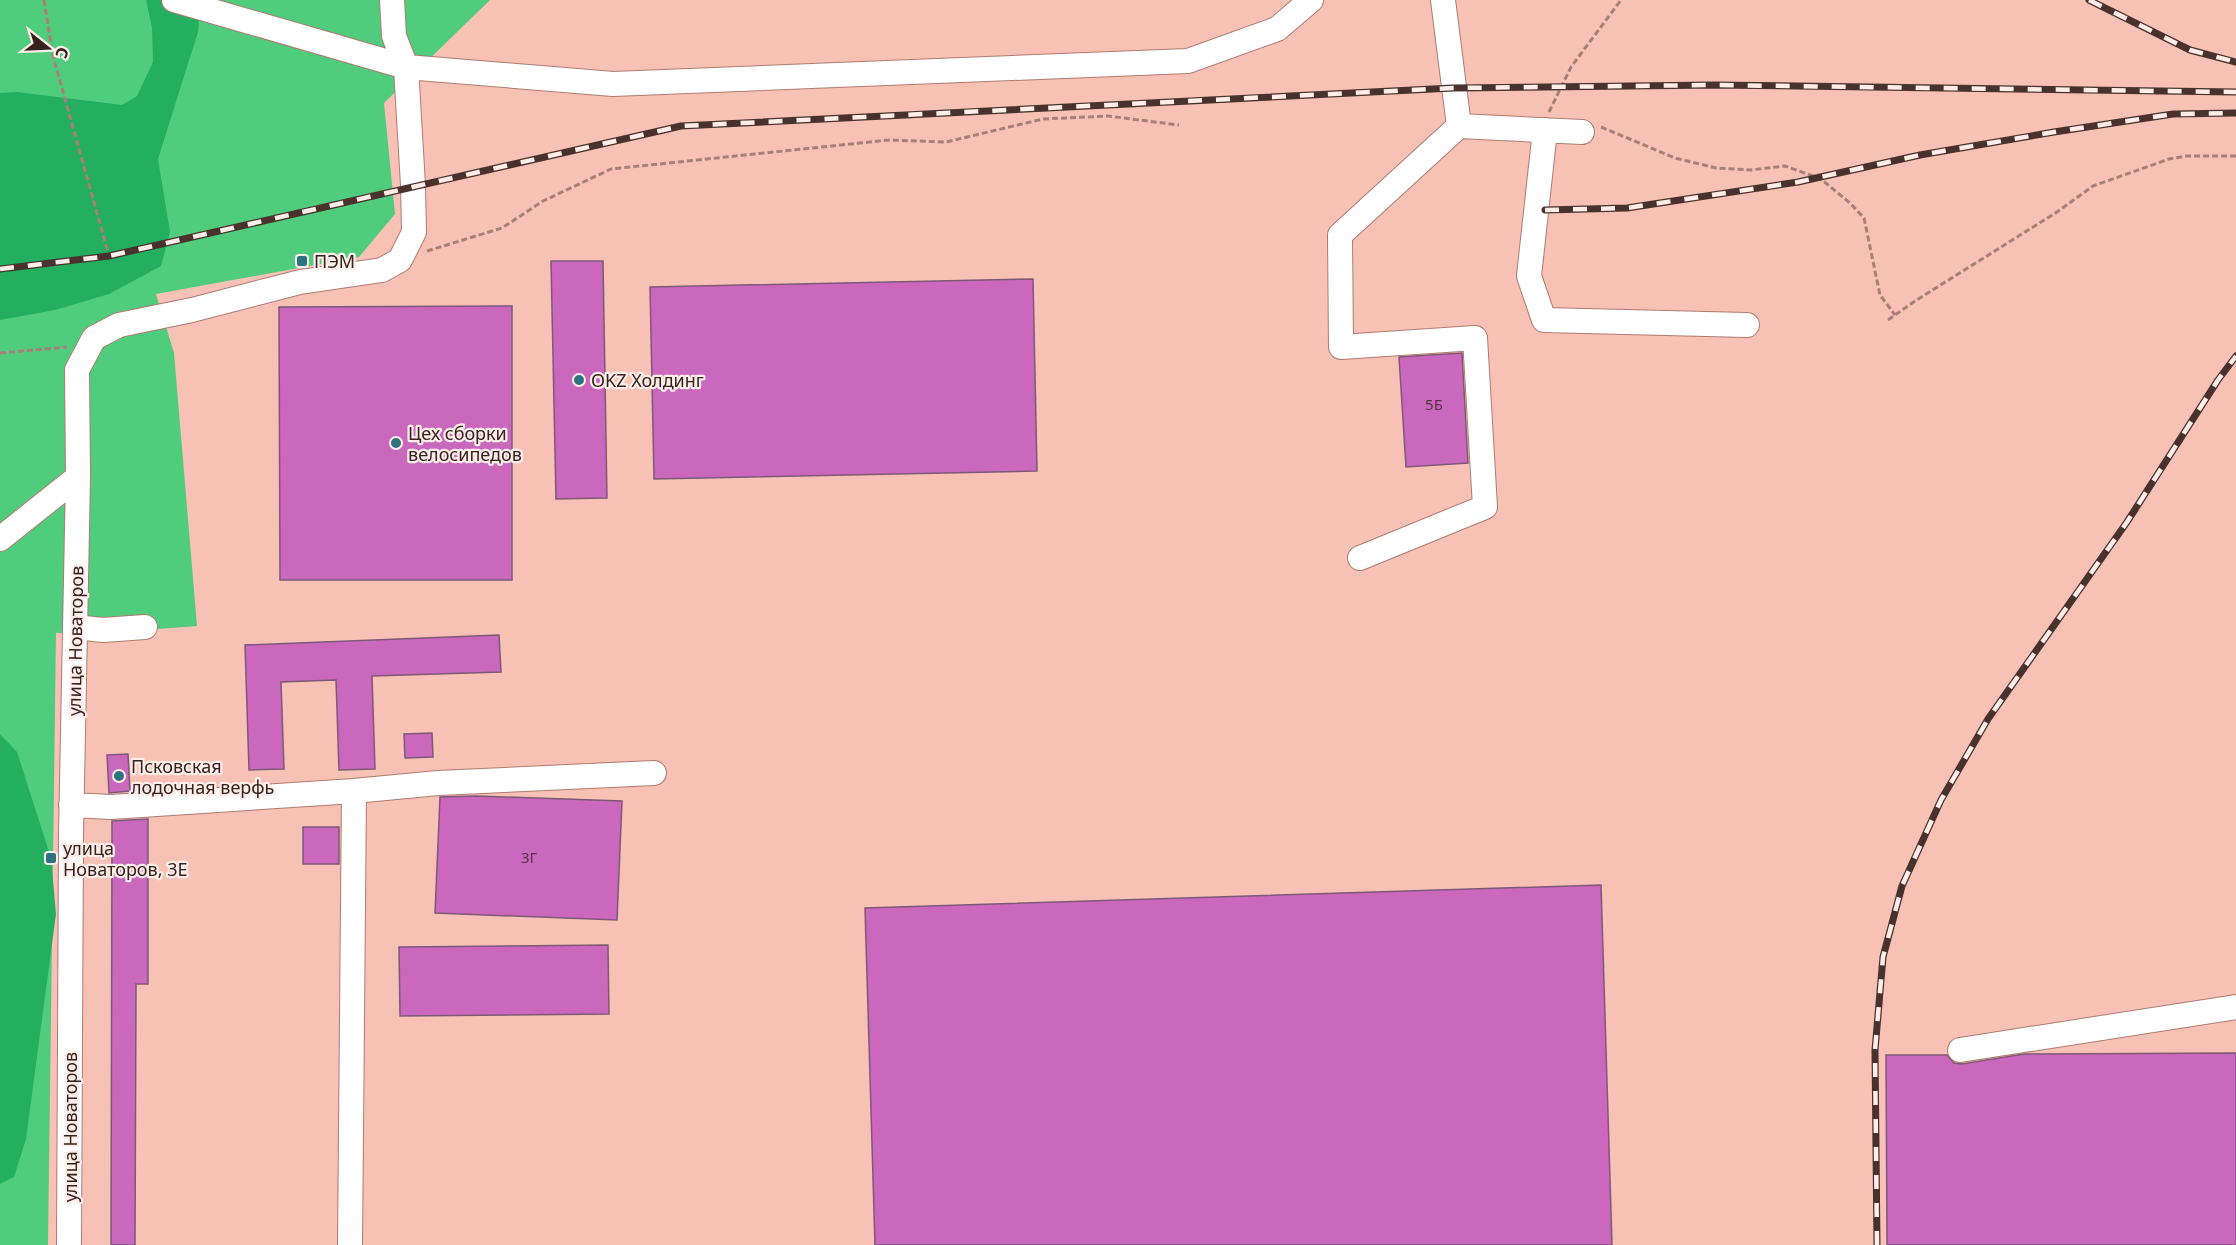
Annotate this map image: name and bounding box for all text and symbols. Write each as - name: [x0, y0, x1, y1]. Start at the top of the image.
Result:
- north arrow: [18, 18, 78, 78]
- text: С: [50, 44, 74, 61]
- place label: ПЭМ: [314, 249, 355, 273]
- marker: ПЭМ: [295, 254, 309, 268]
- place label: OKZ Холдинг: [591, 368, 704, 392]
- marker: OKZ Холдинг: [572, 373, 586, 387]
- house number: 5Б: [1425, 394, 1443, 414]
- place label: Цех сборки велосипедов: [408, 421, 522, 466]
- marker: Цех сборки велосипедов: [389, 436, 403, 450]
- street label: улица Новаторов: [62, 566, 88, 716]
- place label: Псковская лодочная верфь: [131, 754, 274, 799]
- marker: Псковская лодочная верфь: [112, 769, 126, 783]
- place label: улица Новаторов, 3Е: [63, 836, 188, 881]
- house number: 3Г: [521, 847, 537, 867]
- marker: улица Новаторов, 3Е: [44, 851, 58, 865]
- street label: улица Новаторов: [58, 1052, 82, 1202]

